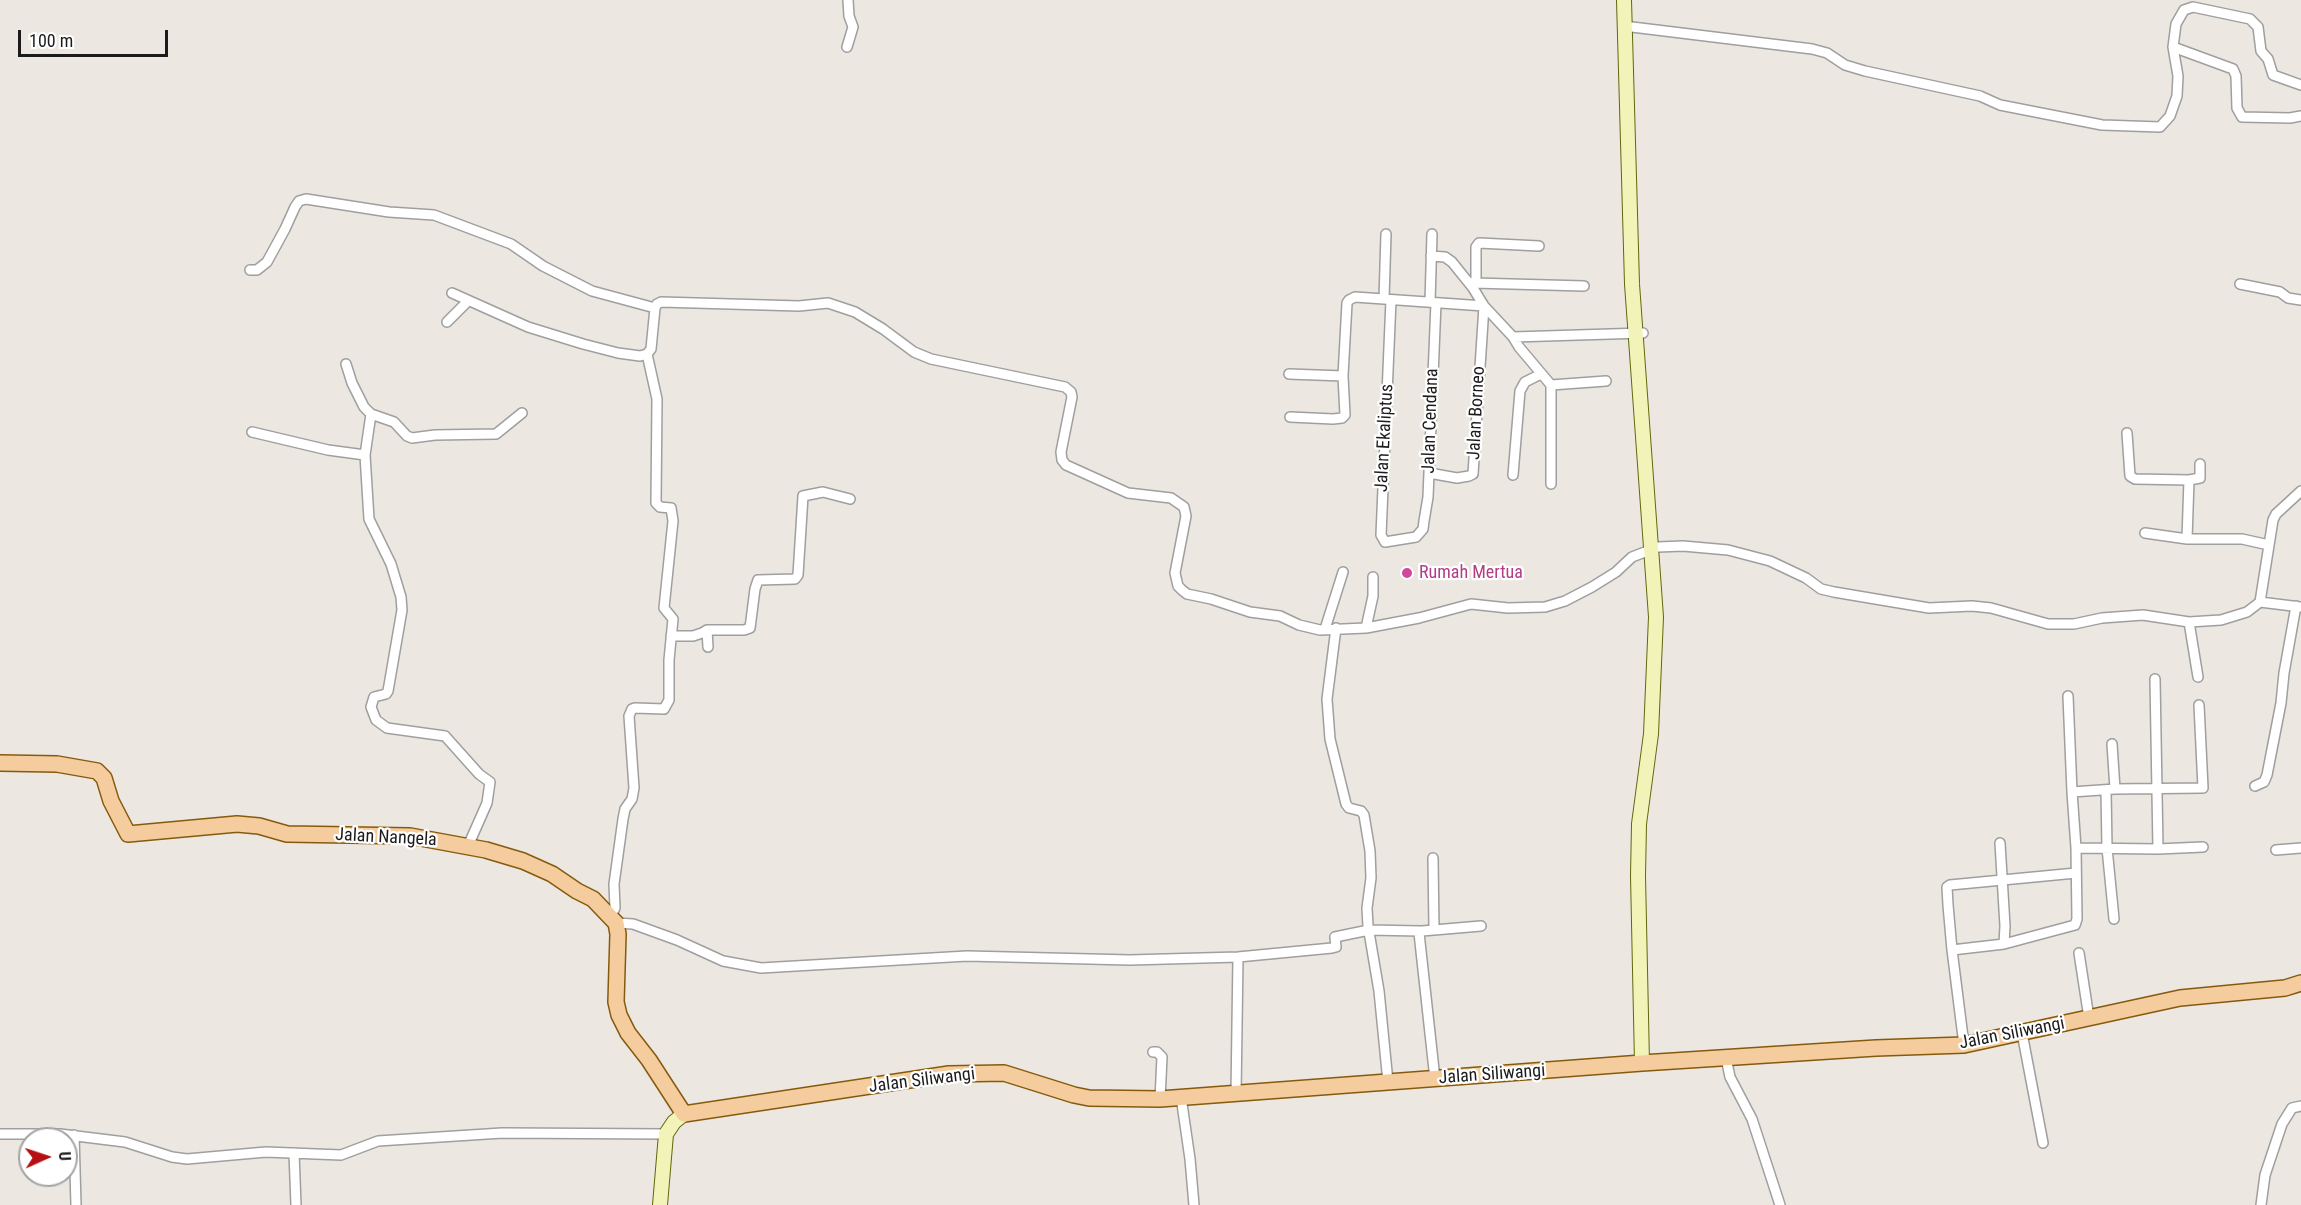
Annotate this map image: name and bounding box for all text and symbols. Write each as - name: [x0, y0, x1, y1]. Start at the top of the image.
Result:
- scale bar: [21, 18, 171, 56]
- text: 100 m: [29, 30, 73, 51]
- street label: Jalan Borneo: [1464, 366, 1490, 460]
- street label: Jalan Cendana: [1418, 368, 1444, 474]
- street label: Jalan Ekaliptus: [1371, 384, 1399, 492]
- place label: Rumah Mertua: [1419, 562, 1523, 584]
- marker: Rumah Mertua: [1400, 566, 1414, 580]
- street label: Jalan Nangela: [335, 825, 437, 851]
- street label: Jalan Siliwangi: [1958, 1013, 2066, 1055]
- street label: Jalan Siliwangi: [1438, 1061, 1546, 1089]
- street label: Jalan Siliwangi: [868, 1064, 976, 1098]
- north arrow: [18, 1127, 78, 1187]
- text: U: [55, 1151, 74, 1161]

